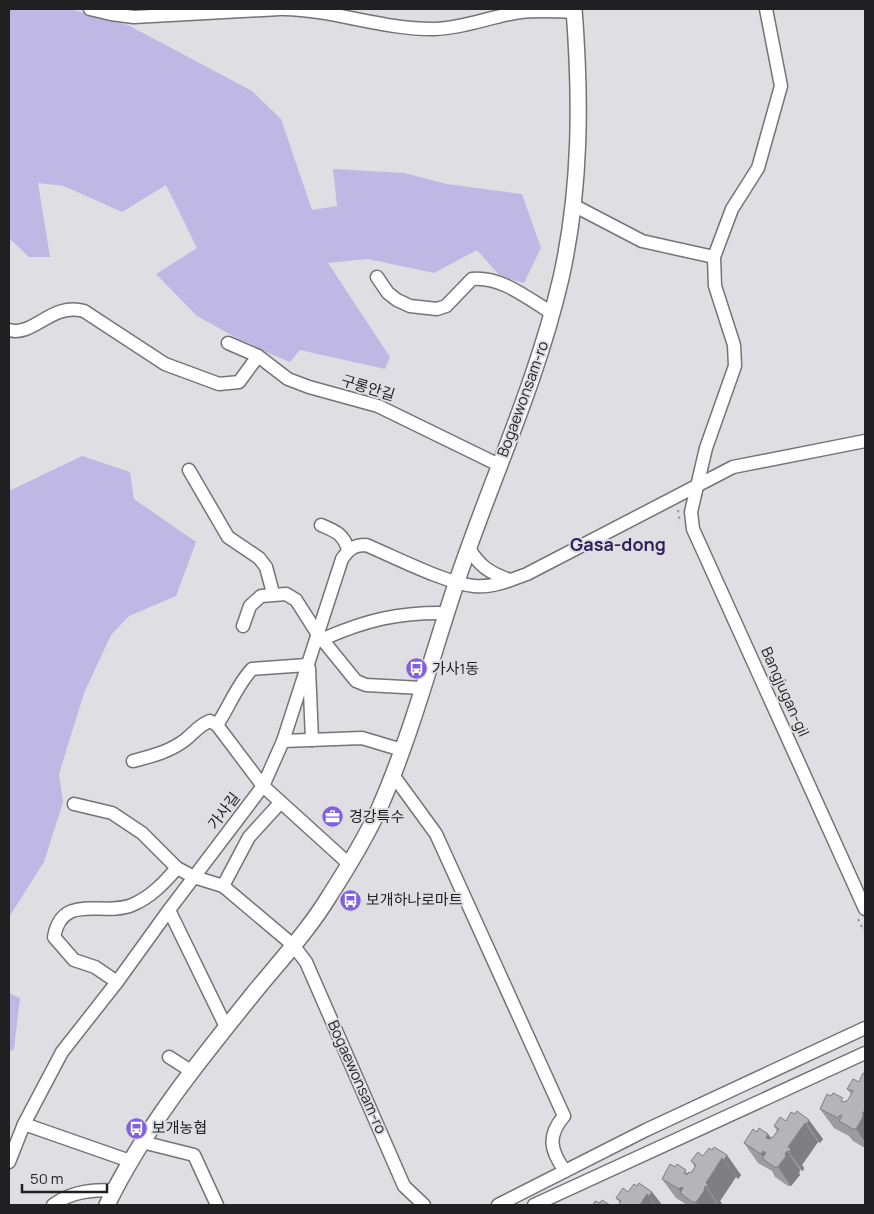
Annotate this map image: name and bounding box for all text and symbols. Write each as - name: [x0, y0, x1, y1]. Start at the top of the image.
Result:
- street label: Bogaewonsam-ro: [492, 338, 553, 460]
- street label: 구롱안길: [339, 369, 398, 406]
- district label: Gasa-dong: [570, 532, 666, 556]
- street label: Bangjugan-gil: [756, 644, 815, 740]
- bus stop icon: 가사1동: [404, 657, 428, 681]
- place label: 가사1동: [432, 658, 479, 679]
- street label: 가사길: [203, 788, 244, 834]
- office icon: 경강특수: [321, 805, 345, 829]
- place label: 경강특수: [349, 806, 404, 827]
- bus stop icon: 보개하나로마트: [338, 888, 362, 912]
- place label: 보개하나로마트: [366, 889, 463, 910]
- street label: Bogaewonsam-ro: [323, 1017, 392, 1137]
- bus stop icon: 보개농협: [124, 1116, 148, 1140]
- place label: 보개농협: [152, 1117, 207, 1138]
- scale bar: [22, 1162, 108, 1194]
- text: 50 m: [30, 1168, 64, 1189]

